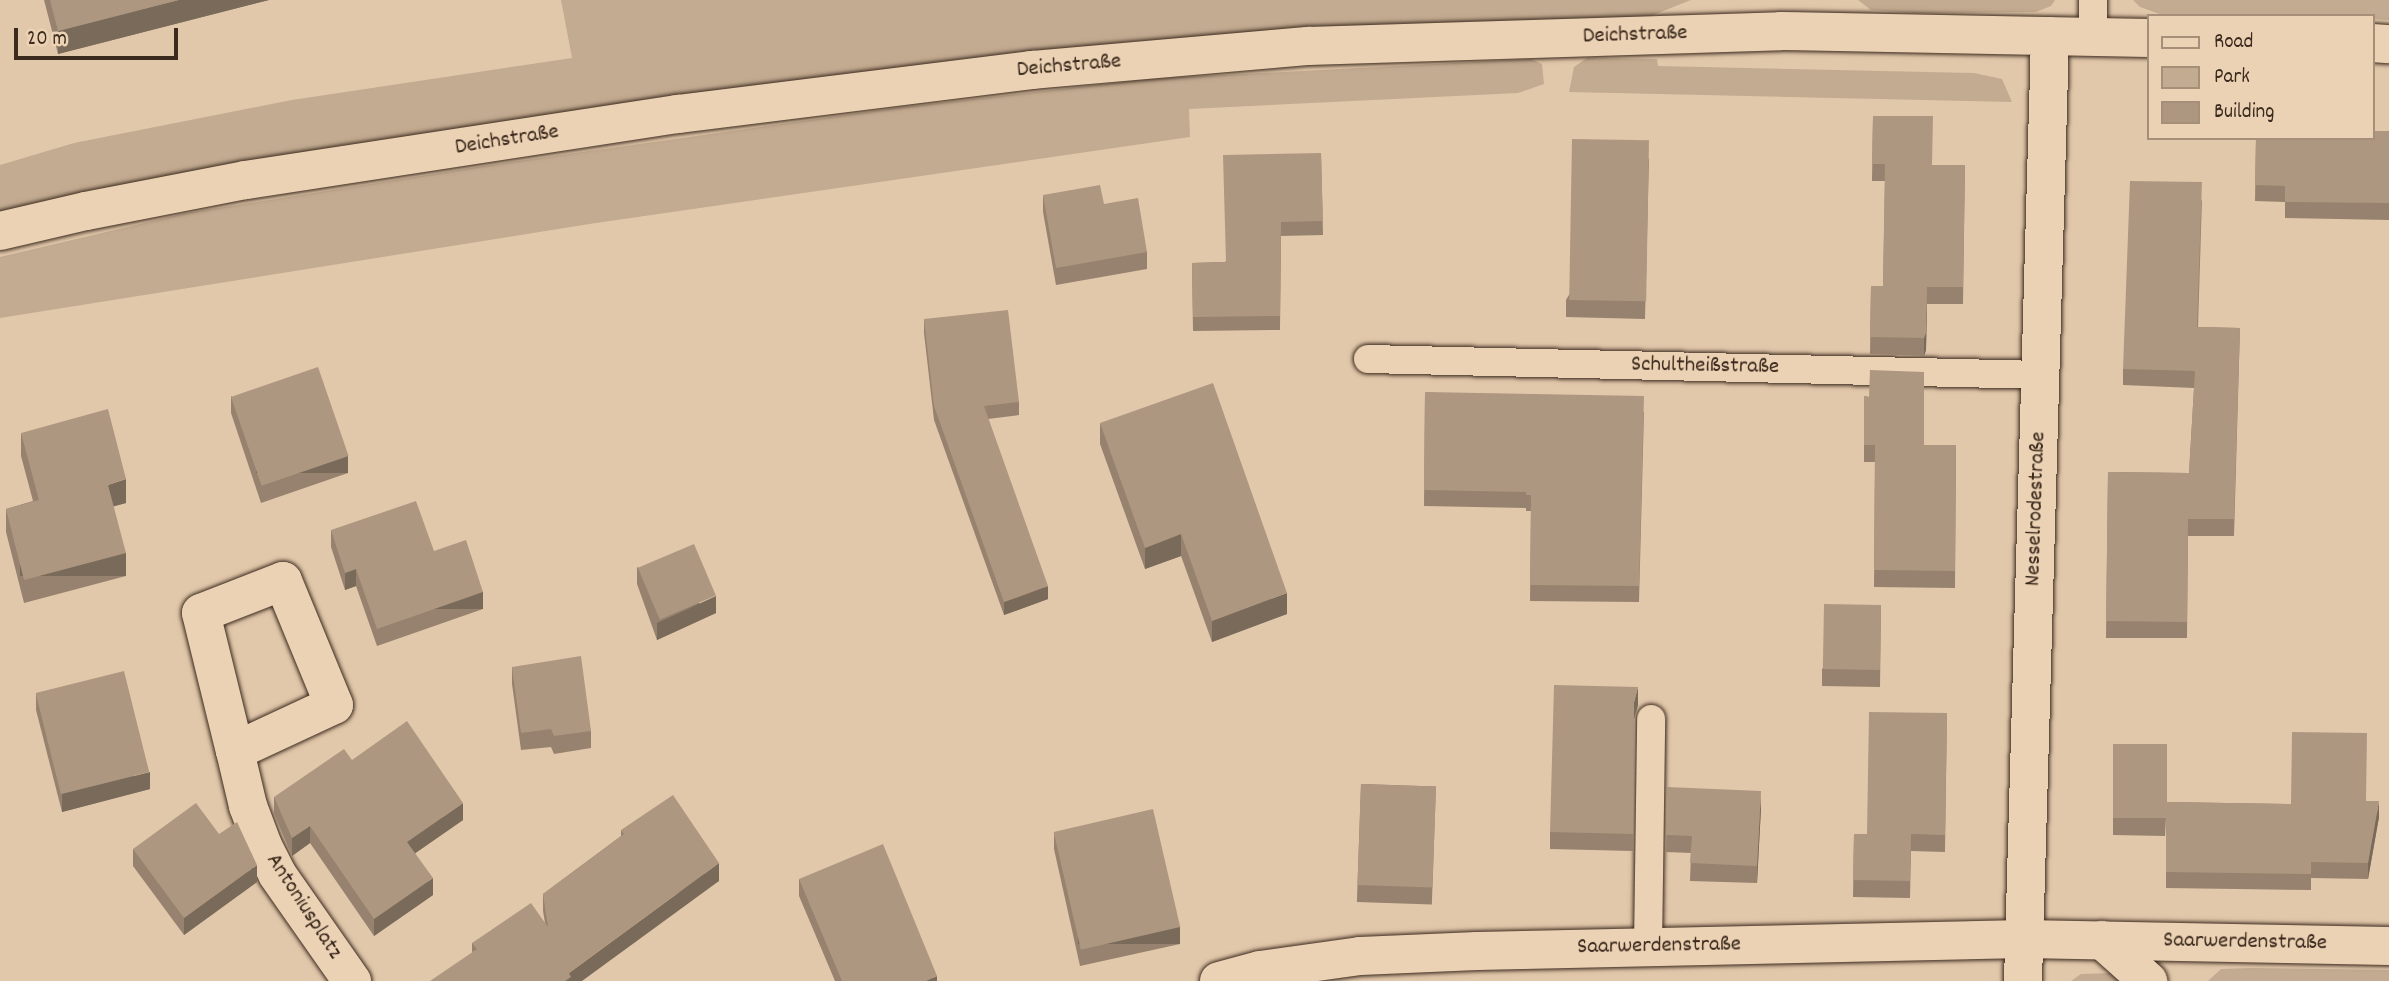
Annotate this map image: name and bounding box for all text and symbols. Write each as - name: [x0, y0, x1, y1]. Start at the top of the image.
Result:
- scale bar: [18, 14, 182, 58]
- legend: [2148, 14, 2375, 140]
- street label: Deichstraße: [1582, 20, 1688, 52]
- text: 20 m: [27, 25, 67, 55]
- text: Road: [2214, 28, 2253, 58]
- street label: Deichstraße: [1016, 49, 1122, 85]
- text: Park: [2214, 63, 2250, 93]
- text: Building: [2214, 98, 2274, 128]
- street label: Deichstraße: [453, 119, 561, 163]
- street label: Schultheißstraße: [1631, 352, 1779, 382]
- street label: Nesselrodestraße: [2021, 431, 2053, 587]
- street label: Antoniusplatz: [259, 849, 347, 965]
- street label: Saarwerdenstraße: [2163, 928, 2327, 958]
- street label: Saarwerdenstraße: [1577, 932, 1741, 962]

